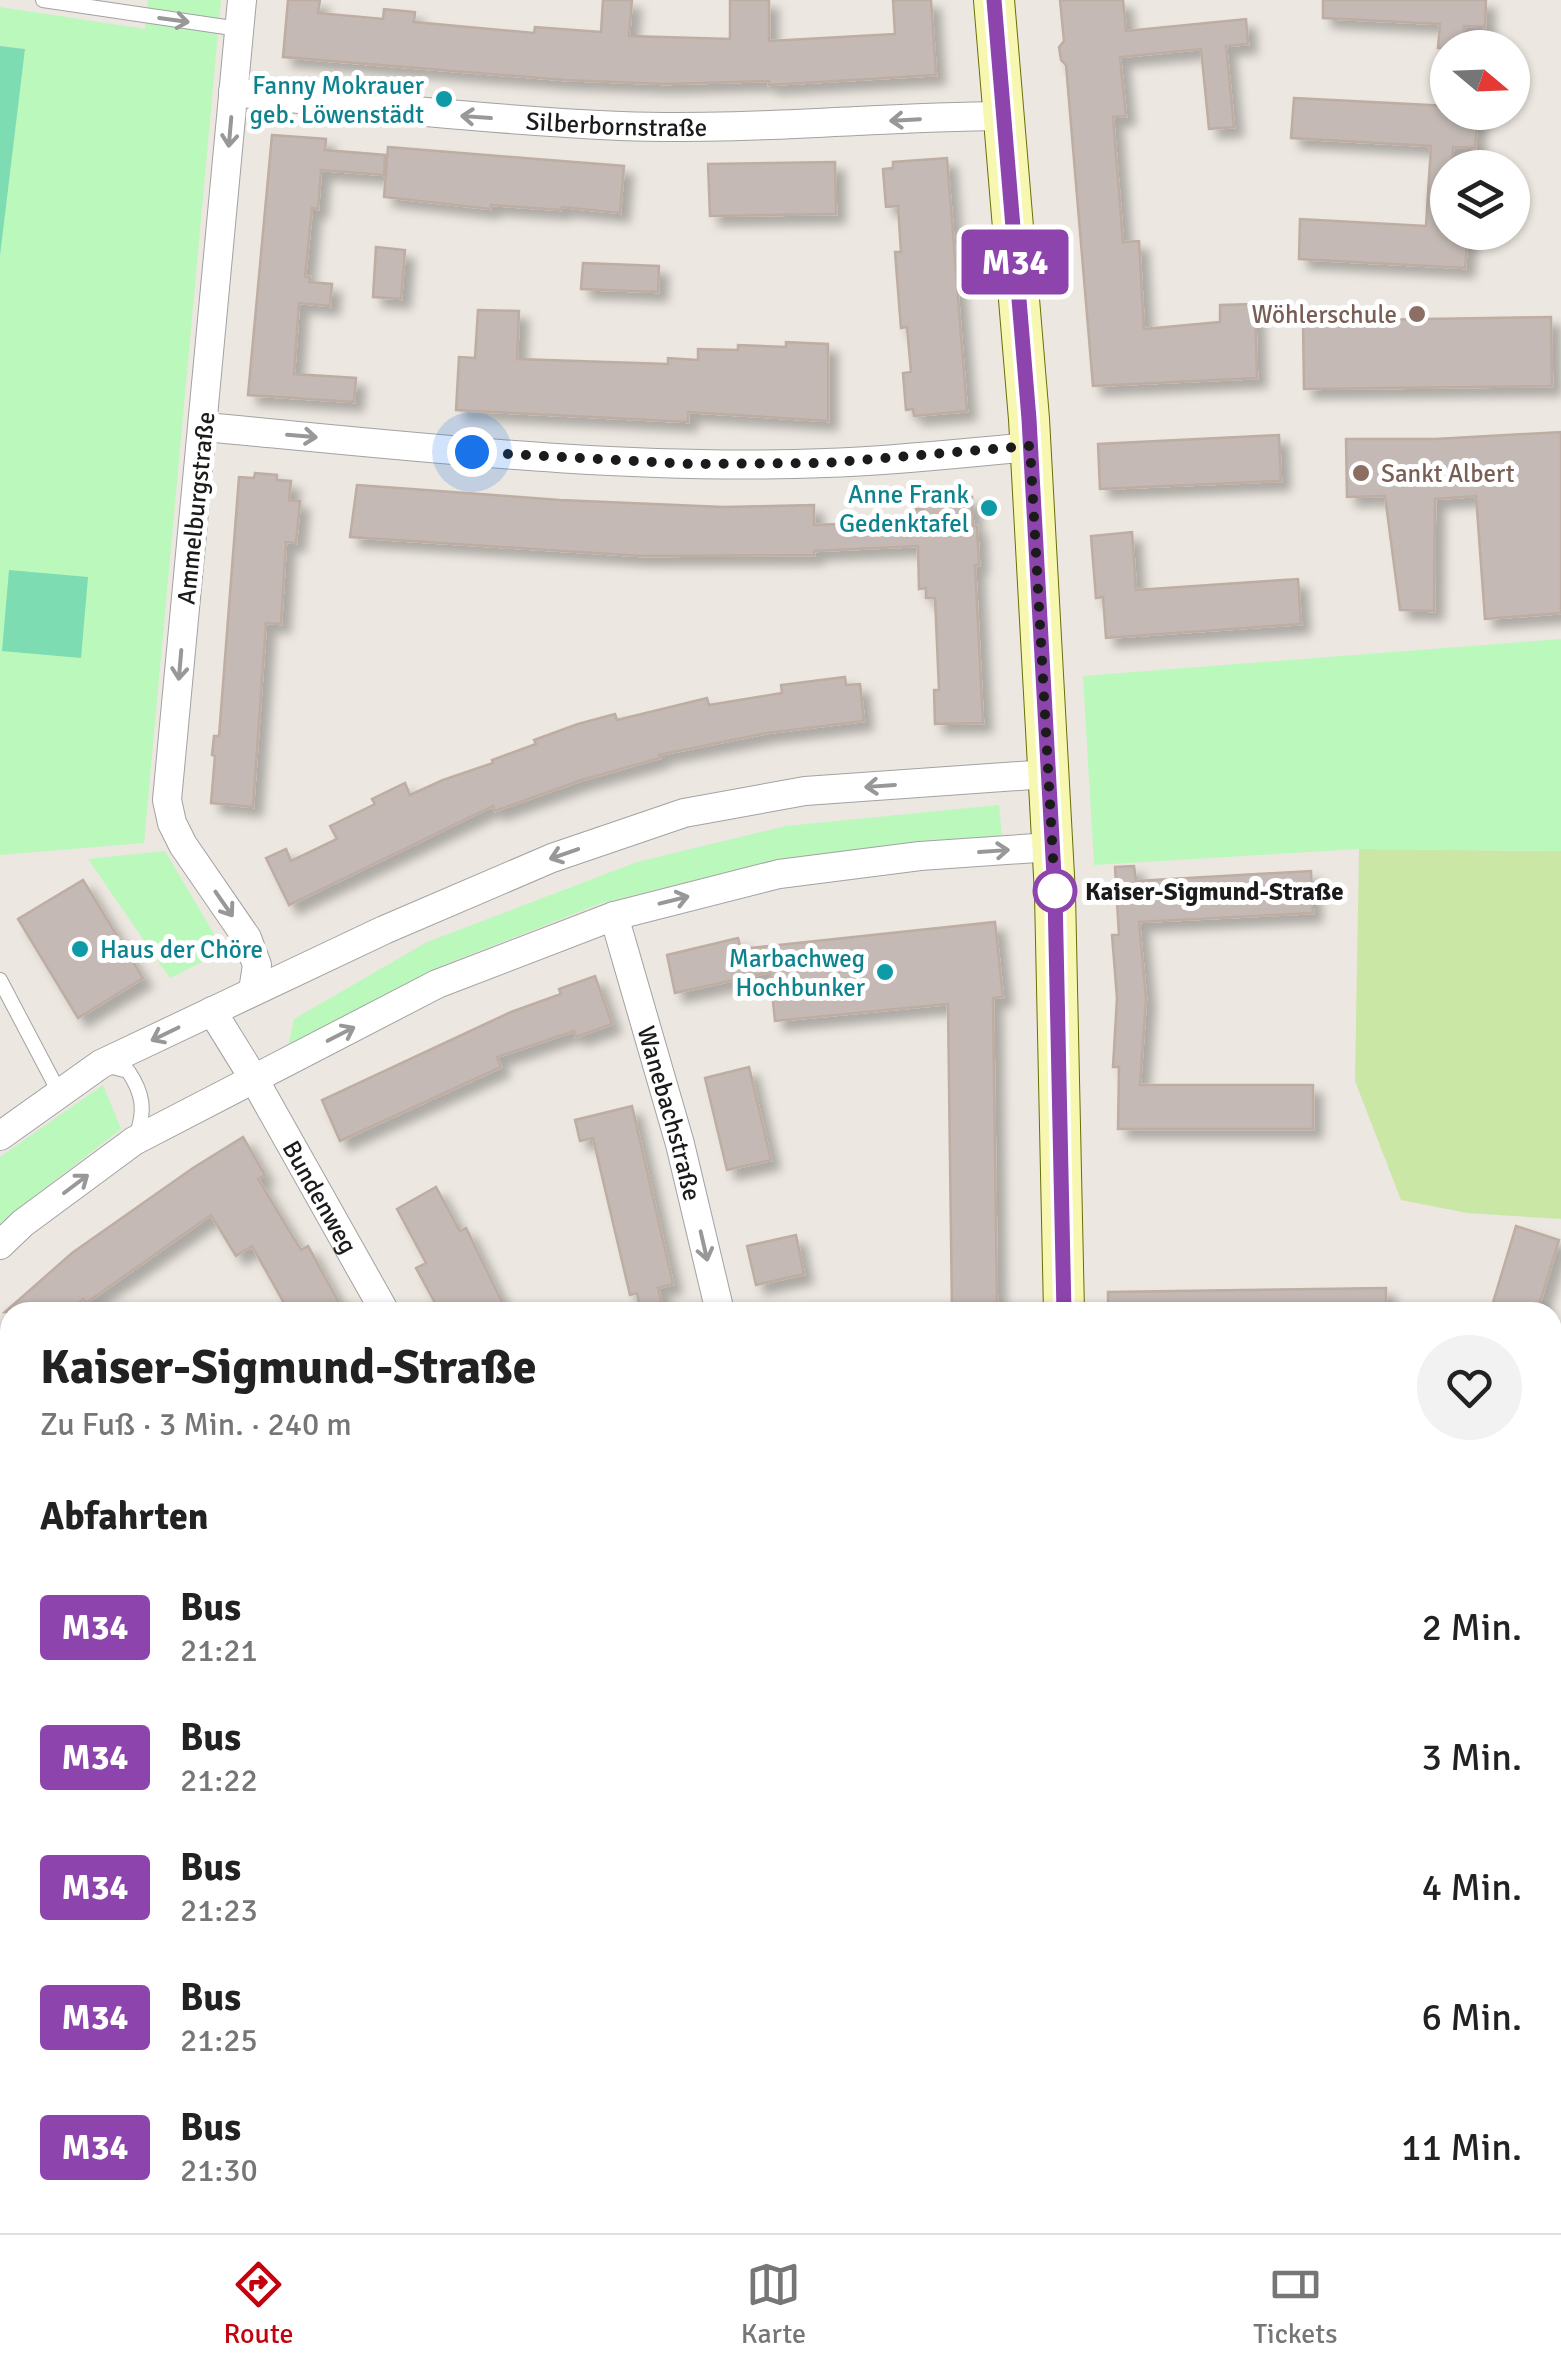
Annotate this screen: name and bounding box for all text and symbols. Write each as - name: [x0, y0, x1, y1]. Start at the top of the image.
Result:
- one-way arrow: [158, 11, 190, 30]
- north arrow: [1430, 30, 1530, 130]
- map controls: [1430, 30, 1530, 250]
- place label: Fanny Mokrauer geb. Löwenstädt: [250, 70, 425, 130]
- marker: Fanny Mokrauer geb. Löwenstädt: [433, 88, 455, 110]
- street label: Silberbornstraße: [525, 105, 707, 143]
- one-way arrow: [460, 107, 492, 126]
- one-way arrow: [890, 111, 922, 130]
- one-way arrow: [220, 115, 239, 147]
- button: layers: [1430, 150, 1530, 250]
- line badge: M34: [958, 230, 1072, 294]
- text: M34: [982, 241, 1048, 284]
- place label: Wöhlerschule: [1252, 299, 1397, 330]
- marker: Wöhlerschule: [1406, 303, 1428, 325]
- street label: Ammelburgstraße: [170, 410, 222, 606]
- one-way arrow: [285, 427, 317, 446]
- your location: [447, 427, 497, 477]
- place label: Sankt Albert: [1381, 458, 1515, 489]
- marker: Sankt Albert: [1350, 462, 1372, 484]
- place label: Anne Frank Gedenktafel: [839, 479, 969, 539]
- marker: Anne Frank Gedenktafel: [978, 497, 1000, 519]
- one-way arrow: [171, 648, 190, 680]
- one-way arrow: [864, 776, 896, 795]
- one-way arrow: [978, 841, 1010, 860]
- one-way arrow: [549, 846, 580, 864]
- marker: Kaiser-Sigmund-Straße: [1034, 870, 1076, 912]
- place label: Kaiser-Sigmund-Straße: [1085, 876, 1344, 907]
- one-way arrow: [213, 890, 234, 918]
- one-way arrow: [658, 890, 689, 909]
- place label: Haus der Chöre: [100, 934, 263, 965]
- marker: Haus der Chöre: [69, 938, 91, 960]
- place label: Marbachweg Hochbunker: [729, 943, 866, 1003]
- marker: Marbachweg Hochbunker: [874, 961, 896, 983]
- street label: Wanebachstraße: [631, 1022, 708, 1204]
- one-way arrow: [325, 1024, 355, 1043]
- one-way arrow: [151, 1025, 181, 1044]
- street label: Bundenweg: [276, 1135, 364, 1259]
- one-way arrow: [62, 1174, 89, 1195]
- one-way arrow: [696, 1229, 714, 1261]
- button: heart: [1417, 1335, 1522, 1440]
- text: Kaiser-Sigmund-Straße: [40, 1338, 537, 1397]
- text: Zu Fuß · 3 Min. · 240 m: [40, 1405, 352, 1444]
- text: Abfahrten: [40, 1493, 209, 1540]
- text: Bus: [180, 1584, 241, 1631]
- text: 2 Min.: [1421, 1604, 1522, 1651]
- text: M34: [62, 1606, 128, 1649]
- text: 21:21: [180, 1631, 258, 1670]
- text: Bus: [180, 1714, 241, 1761]
- text: 3 Min.: [1421, 1734, 1522, 1781]
- text: M34: [62, 1736, 128, 1779]
- text: 21:22: [180, 1761, 258, 1800]
- text: Bus: [180, 1844, 241, 1891]
- text: 4 Min.: [1421, 1864, 1522, 1911]
- text: M34: [62, 1866, 128, 1909]
- text: 21:23: [180, 1891, 258, 1930]
- text: Bus: [180, 1974, 241, 2021]
- text: 6 Min.: [1421, 1994, 1522, 2041]
- text: M34: [62, 1996, 128, 2039]
- text: 21:25: [180, 2021, 258, 2060]
- text: Bus: [180, 2104, 241, 2151]
- text: 11 Min.: [1401, 2124, 1522, 2171]
- text: M34: [62, 2126, 128, 2169]
- text: 21:30: [180, 2151, 258, 2190]
- tab: Route: [224, 2257, 294, 2351]
- tab: Karte: [741, 2257, 806, 2351]
- tab: Tickets: [1253, 2257, 1337, 2351]

